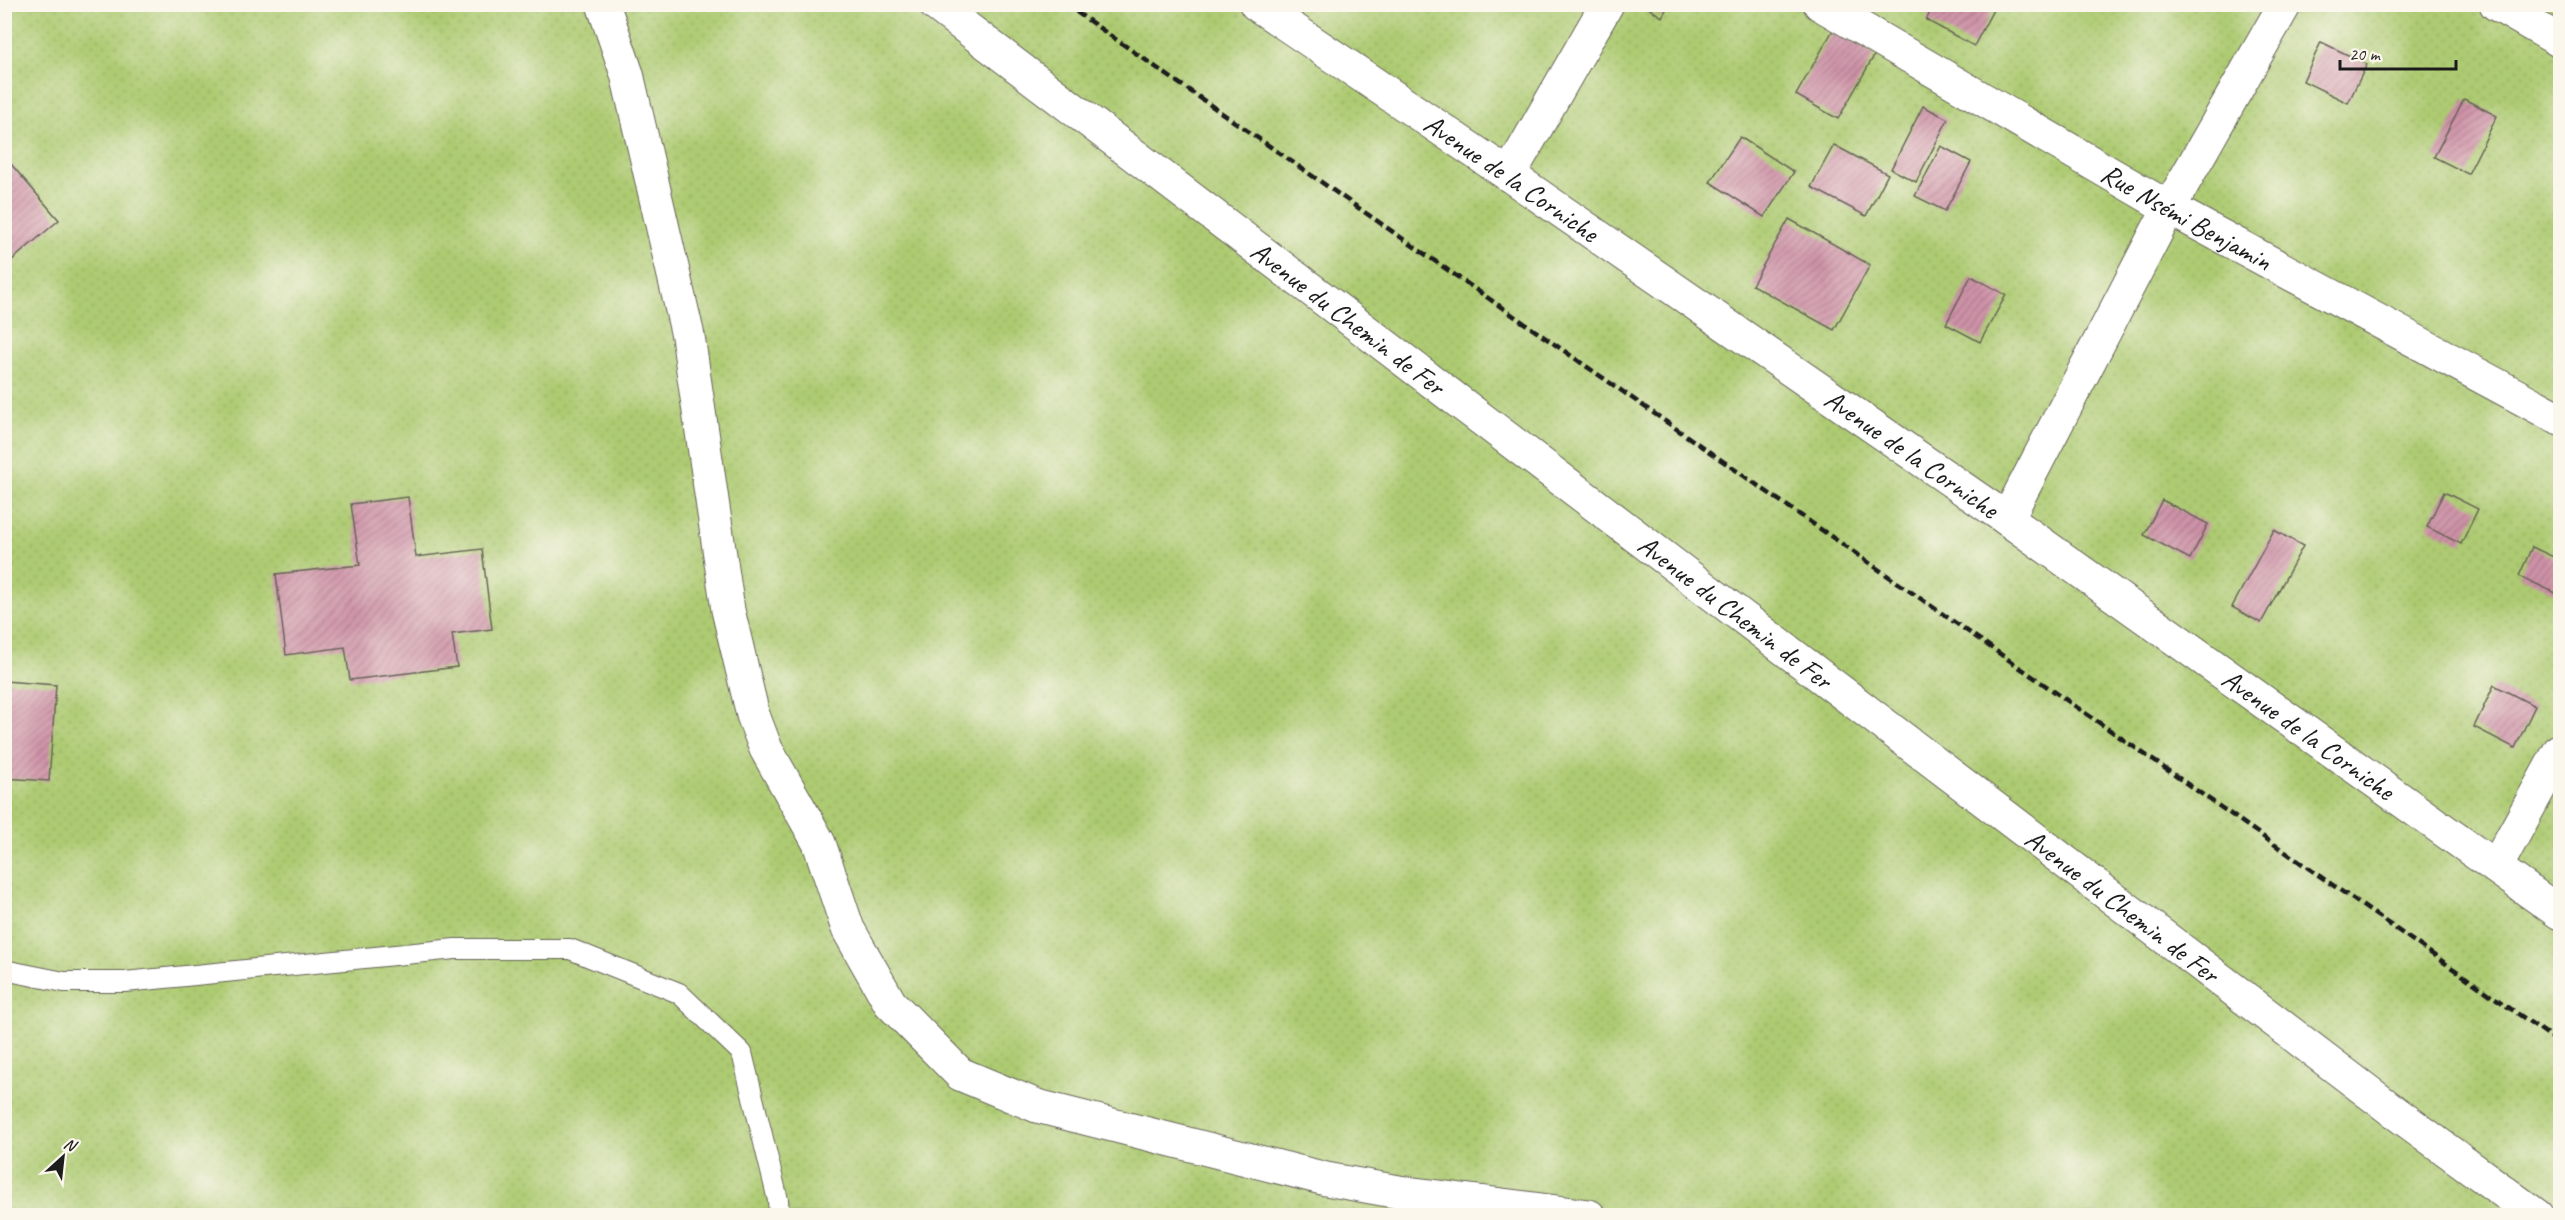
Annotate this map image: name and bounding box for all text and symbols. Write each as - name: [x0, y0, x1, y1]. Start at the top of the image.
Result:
- scale bar: [2340, 33, 2456, 71]
- text: 20 m: [2349, 43, 2382, 65]
- street label: Avenue de la Corniche: [1418, 106, 1607, 251]
- street label: Rue Nsémi Benjamin: [2095, 155, 2278, 278]
- street label: Avenue du Chemin de Fer: [1244, 233, 1454, 404]
- street label: Avenue de la Corniche: [1818, 381, 2007, 527]
- street label: Avenue du Chemin de Fer: [1631, 527, 1841, 698]
- street label: Avenue de la Corniche: [2215, 661, 2403, 809]
- street label: Avenue du Chemin de Fer: [2018, 821, 2228, 992]
- north arrow: [33, 1127, 93, 1187]
- text: N: [60, 1133, 81, 1157]

